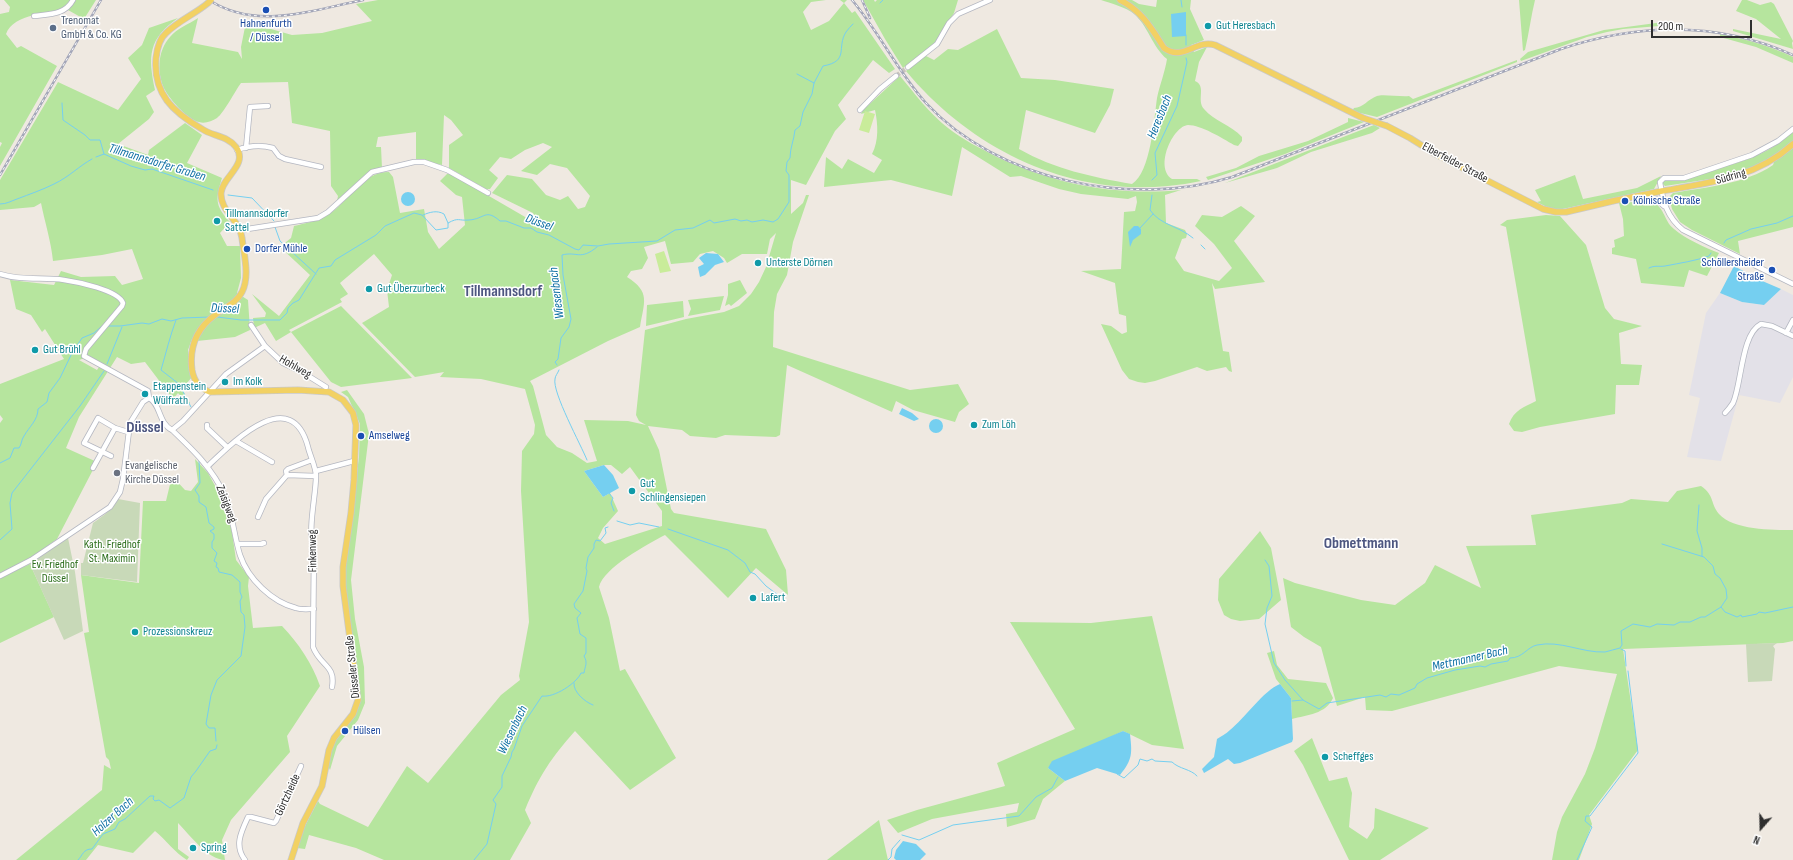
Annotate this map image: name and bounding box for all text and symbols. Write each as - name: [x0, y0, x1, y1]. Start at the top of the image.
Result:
- marker: Hahnenfurth / Düssel: [261, 5, 271, 15]
- scale bar: [1653, 12, 1754, 38]
- place label: Trenomat GmbH & Co. KG: [61, 14, 122, 42]
- place label: Hahnenfurth / Düssel: [240, 17, 292, 45]
- place label: Gut Heresbach: [1216, 19, 1275, 33]
- text: 200 m: [1658, 19, 1683, 34]
- marker: Gut Heresbach: [1203, 21, 1213, 31]
- marker: Trenomat GmbH & Co. KG: [48, 23, 58, 33]
- water label: Heresbach: [1144, 93, 1176, 141]
- street label: Elberfelder Straße: [1420, 140, 1490, 186]
- water label: Tillmannsdorfer Graben: [107, 141, 207, 185]
- street label: Südring: [1714, 166, 1748, 188]
- place label: Kölnische Straße: [1633, 194, 1700, 208]
- marker: Kölnische Straße: [1620, 196, 1630, 206]
- place label: Tillmannsdorfer Sattel: [225, 207, 289, 235]
- water label: Düssel: [523, 211, 555, 235]
- marker: Tillmannsdorfer Sattel: [212, 216, 222, 226]
- place label: Dorfer Mühle: [255, 242, 307, 256]
- marker: Dorfer Mühle: [242, 244, 252, 254]
- place label: Unterste Dörnen: [766, 256, 833, 270]
- place label: Schöllersheider Straße: [1702, 256, 1764, 284]
- marker: Unterste Dörnen: [753, 258, 763, 268]
- marker: Schöllersheider Straße: [1767, 265, 1777, 275]
- water label: Wiesenbach: [546, 266, 568, 320]
- place label: Gut Überzurbeck: [377, 282, 445, 296]
- district label: Tillmannsdorf: [464, 282, 542, 302]
- marker: Gut Überzurbeck: [364, 284, 374, 294]
- water label: Düssel: [211, 301, 239, 317]
- place label: Gut Brühl: [43, 343, 81, 357]
- marker: Gut Brühl: [30, 345, 40, 355]
- street label: Hohlweg: [276, 352, 314, 382]
- place label: Im Kolk: [233, 375, 262, 389]
- marker: Im Kolk: [220, 377, 230, 387]
- place label: Etappenstein Wülfrath: [153, 380, 206, 408]
- marker: Etappenstein Wülfrath: [140, 389, 150, 399]
- district label: Düssel: [126, 418, 164, 438]
- place label: Zum Löh: [982, 418, 1016, 432]
- marker: Zum Löh: [969, 420, 979, 430]
- place label: Amselweg: [369, 429, 410, 443]
- marker: Amselweg: [356, 431, 366, 441]
- place label: Evangelische Kirche Düssel: [125, 459, 179, 487]
- marker: Evangelische Kirche Düssel: [112, 468, 122, 478]
- place label: Gut Schlingensiepen: [640, 477, 706, 505]
- street label: Zeisigweg: [212, 483, 240, 525]
- marker: Gut Schlingensiepen: [627, 486, 637, 496]
- street label: Finkenweg: [305, 530, 321, 572]
- district label: Obmettmann: [1324, 534, 1398, 554]
- park label: Kath. Friedhof St. Maximin: [84, 538, 140, 566]
- park label: Ev. Friedhof Düssel: [32, 558, 78, 586]
- place label: Lafert: [761, 591, 785, 605]
- marker: Lafert: [748, 593, 758, 603]
- place label: Prozessionskreuz: [143, 625, 212, 639]
- marker: Prozessionskreuz: [130, 627, 140, 637]
- street label: Düsseler Straße: [343, 635, 363, 699]
- water label: Mettmanner Bach: [1431, 643, 1509, 675]
- water label: Wiesenbach: [495, 703, 531, 757]
- place label: Hülsen: [353, 724, 381, 738]
- marker: Hülsen: [340, 726, 350, 736]
- place label: Scheffges: [1333, 750, 1373, 764]
- marker: Scheffges: [1320, 752, 1330, 762]
- street label: Görtzheide: [272, 772, 304, 818]
- water label: Holzer Bach: [89, 794, 137, 840]
- north arrow: [1741, 808, 1781, 848]
- text: N: [1752, 833, 1762, 847]
- place label: Spring: [201, 841, 227, 855]
- marker: Spring: [188, 843, 198, 853]

